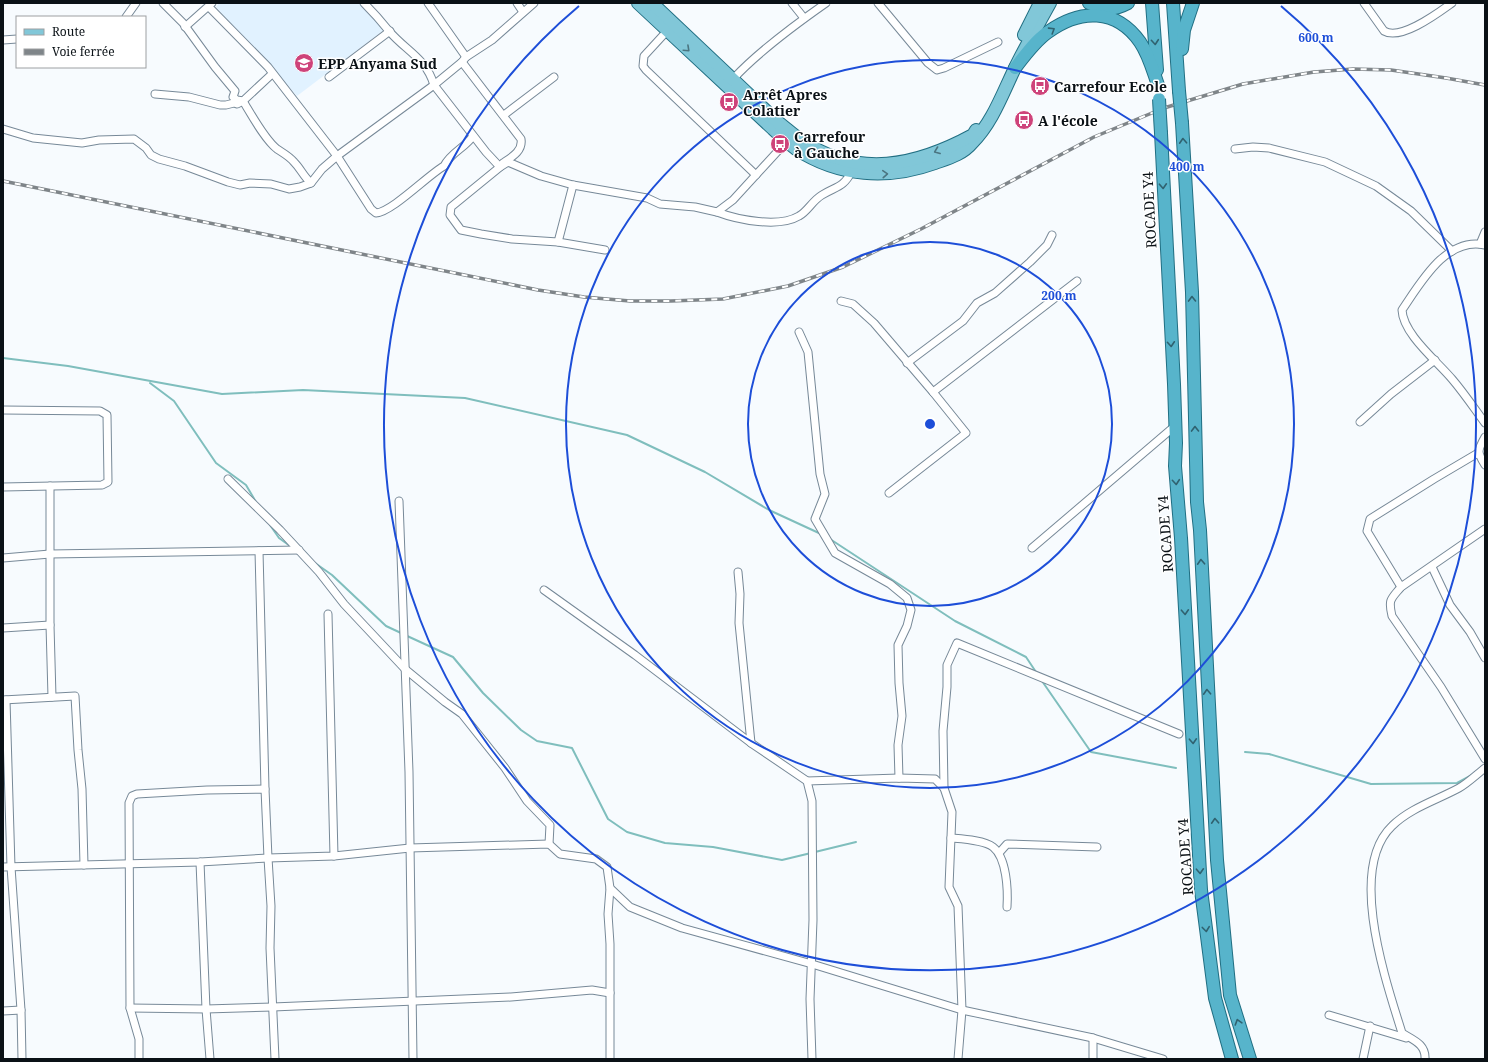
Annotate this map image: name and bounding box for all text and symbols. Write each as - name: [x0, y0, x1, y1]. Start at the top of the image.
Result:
- legend: [16, 16, 146, 68]
- text: Route: [52, 23, 85, 40]
- one-way arrow: [1048, 28, 1055, 35]
- text: 600 m: [1298, 29, 1334, 46]
- one-way arrow: [1150, 39, 1159, 45]
- text: Voie ferrée: [52, 43, 115, 60]
- one-way arrow: [682, 44, 690, 52]
- school or university icon: EPP Anyama Sud: [293, 52, 315, 74]
- place label: EPP Anyama Sud: [318, 54, 437, 73]
- bus stop icon: Carrefour Ecole: [1029, 75, 1051, 97]
- place label: Carrefour Ecole: [1054, 77, 1167, 96]
- place label: Arrêt Apres Colatier: [743, 85, 827, 120]
- bus stop icon: Arrêt Apres Colatier: [718, 91, 740, 113]
- bus stop icon: A l'école: [1013, 109, 1035, 131]
- place label: A l'école: [1038, 111, 1098, 130]
- place label: Carrefour à Gauche: [794, 127, 866, 162]
- bus stop icon: Carrefour à Gauche: [769, 133, 791, 155]
- one-way arrow: [1178, 138, 1187, 144]
- one-way arrow: [934, 147, 941, 155]
- text: 400 m: [1169, 158, 1205, 175]
- one-way arrow: [882, 169, 888, 178]
- street label: ROCADE Y4: [1137, 171, 1160, 249]
- one-way arrow: [1159, 183, 1168, 189]
- text: 200 m: [1041, 287, 1077, 304]
- one-way arrow: [1188, 296, 1196, 302]
- one-way arrow: [1166, 341, 1175, 347]
- centre of rings: [923, 417, 937, 431]
- one-way arrow: [1190, 426, 1199, 432]
- one-way arrow: [1172, 479, 1181, 485]
- street label: ROCADE Y4: [1153, 495, 1177, 573]
- one-way arrow: [1197, 559, 1205, 565]
- one-way arrow: [1181, 609, 1190, 615]
- one-way arrow: [1203, 689, 1212, 695]
- one-way arrow: [1188, 738, 1197, 744]
- street label: ROCADE Y4: [1173, 818, 1197, 896]
- one-way arrow: [1210, 818, 1219, 824]
- one-way arrow: [1196, 868, 1204, 874]
- one-way arrow: [1201, 926, 1210, 932]
- one-way arrow: [1234, 1018, 1243, 1025]

